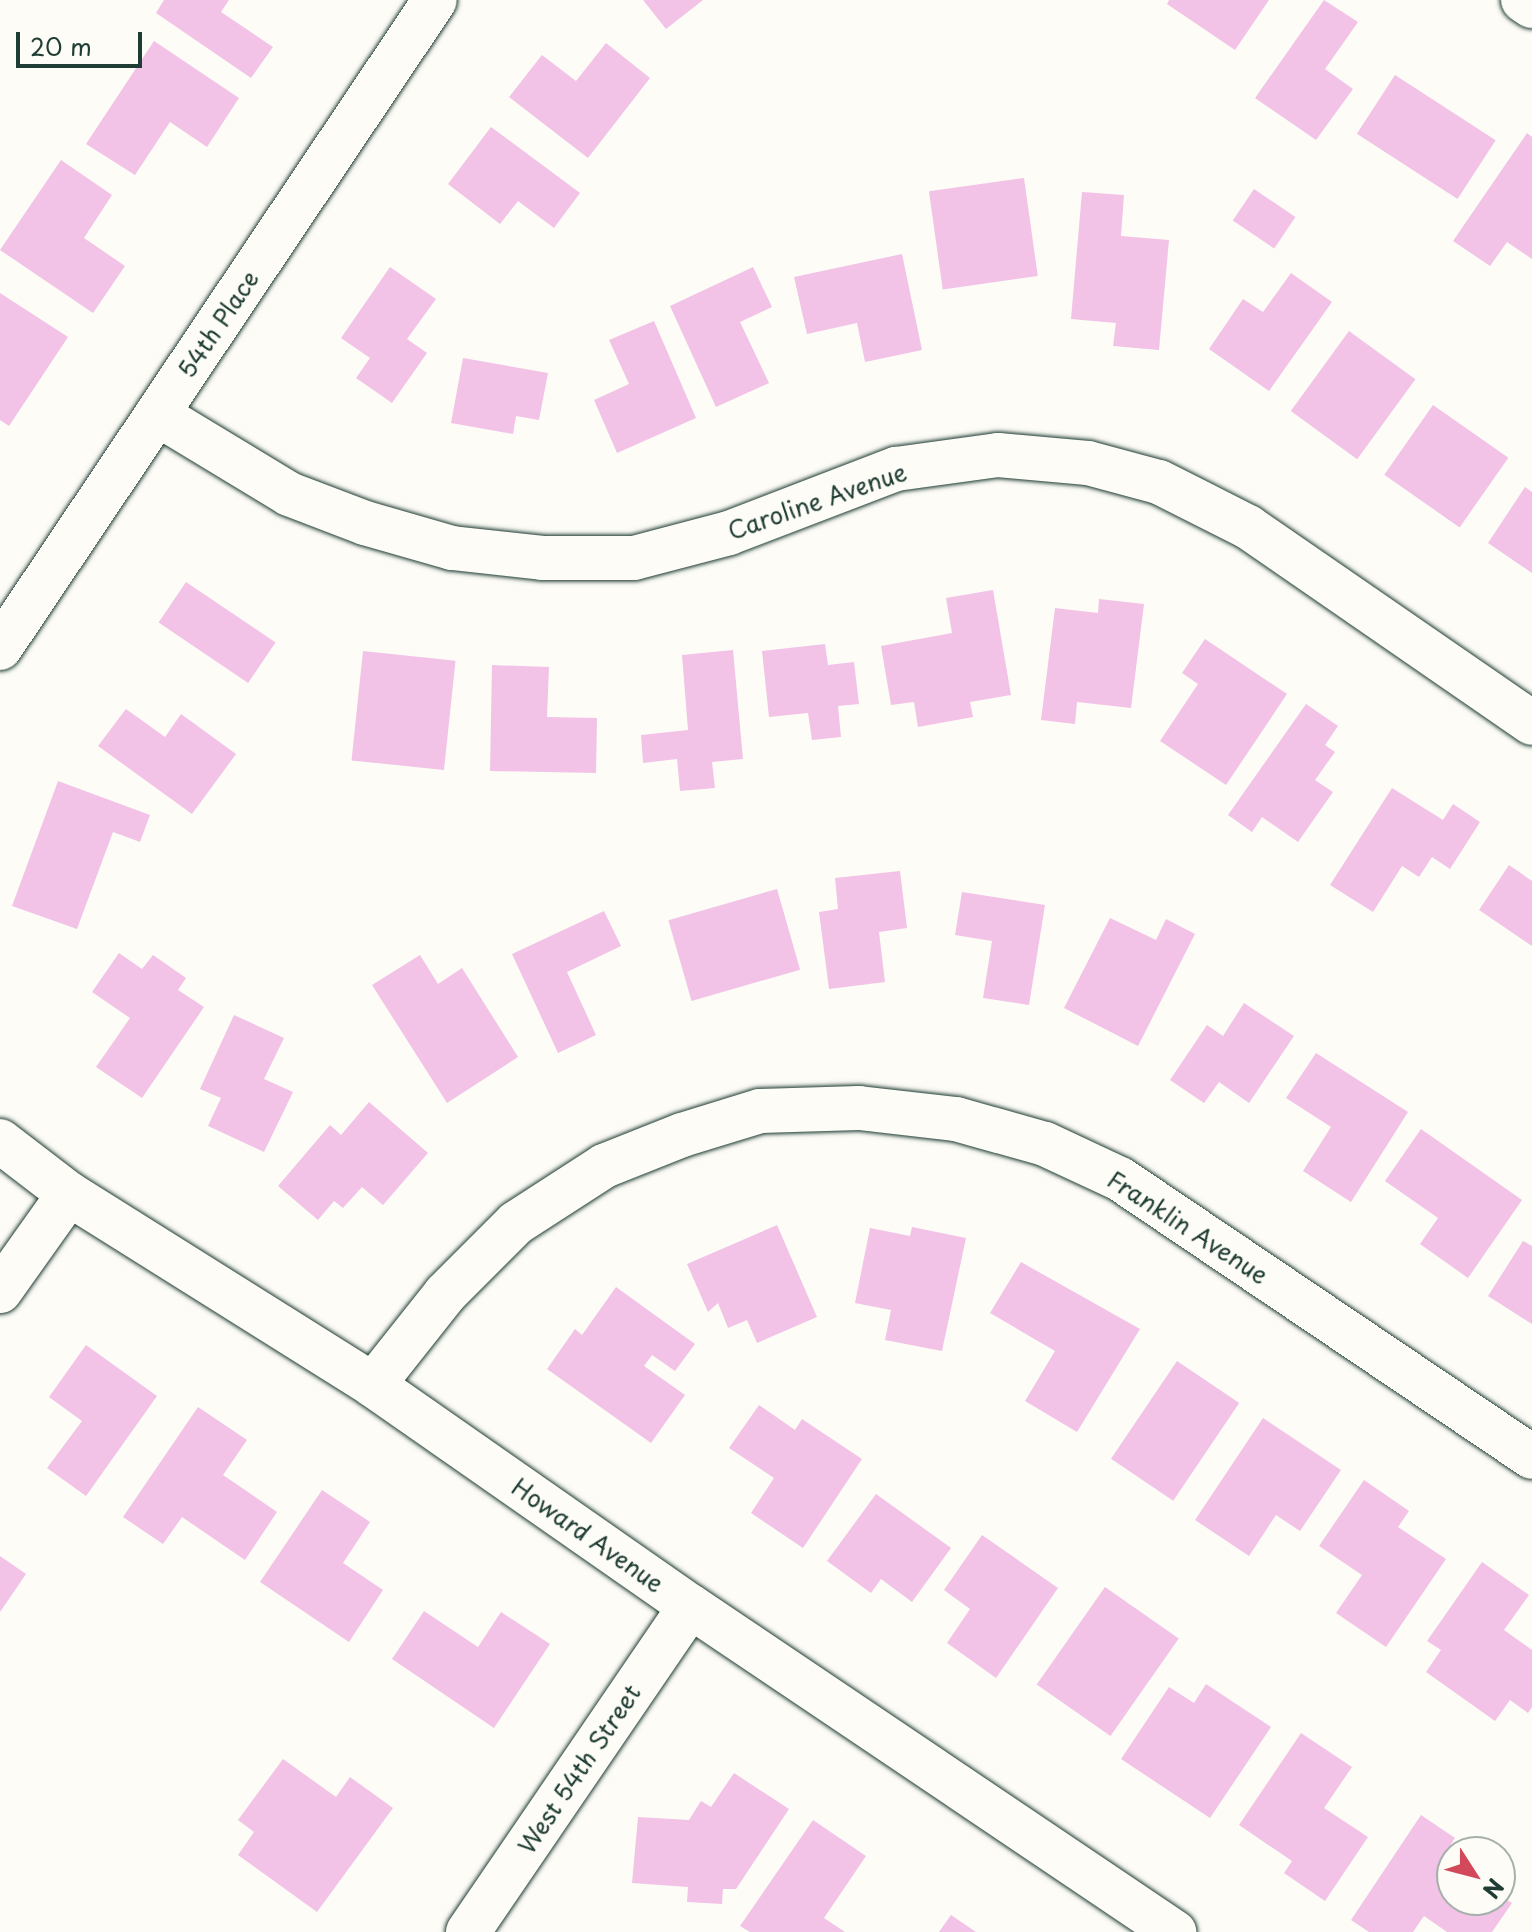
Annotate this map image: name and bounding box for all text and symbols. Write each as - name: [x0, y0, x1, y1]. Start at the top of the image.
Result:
- scale bar: [20, 16, 146, 66]
- text: 20 m: [30, 28, 92, 64]
- street label: 54th Place: [171, 264, 265, 384]
- street label: Caroline Avenue: [724, 457, 910, 545]
- street label: Franklin Avenue: [1102, 1164, 1274, 1290]
- street label: Howard Avenue: [506, 1471, 670, 1599]
- street label: West 54th Street: [512, 1679, 646, 1859]
- north arrow: [1436, 1836, 1516, 1916]
- text: N: [1476, 1872, 1513, 1906]

